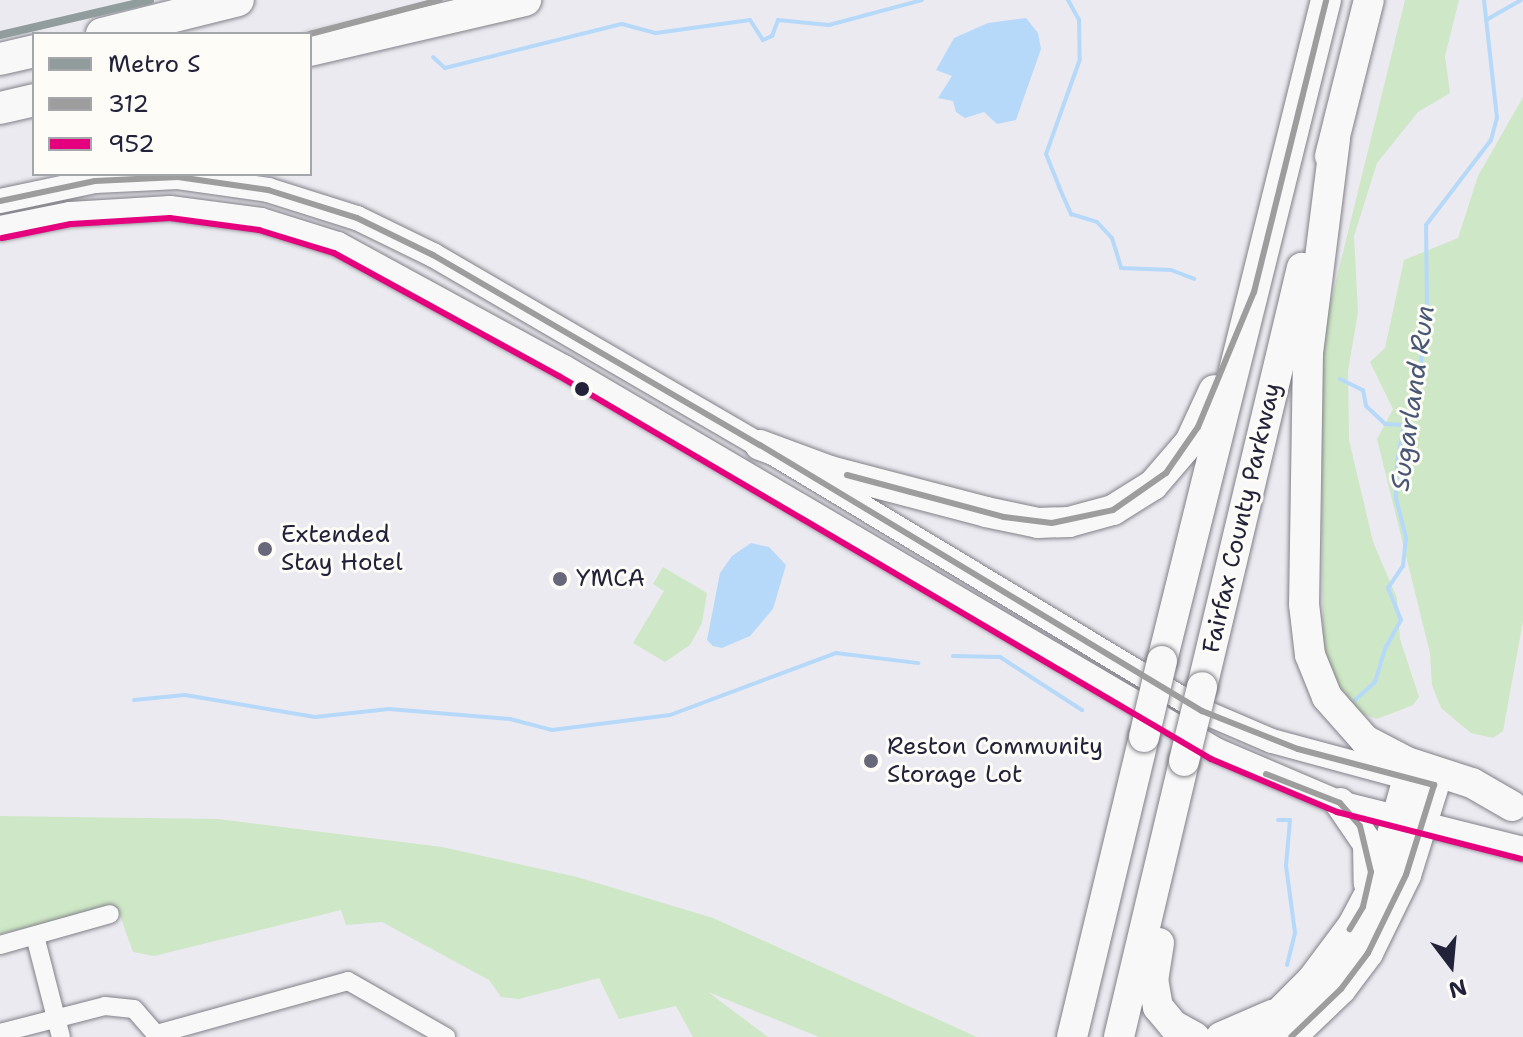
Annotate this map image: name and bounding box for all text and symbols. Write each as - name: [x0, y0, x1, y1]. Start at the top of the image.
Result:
- legend: [32, 32, 312, 176]
- text: Metro S: [108, 48, 200, 80]
- text: 312: [108, 88, 149, 120]
- text: 952: [108, 128, 155, 160]
- water label: Sugarland Run: [1384, 303, 1440, 493]
- street label: Fairfax County Parkway: [1197, 380, 1287, 656]
- unlabelled marker: [574, 381, 590, 397]
- place label: Extended Stay Hotel: [281, 521, 403, 577]
- marker: Extended Stay Hotel: [256, 540, 274, 558]
- place label: YMCA: [576, 565, 645, 593]
- marker: YMCA: [551, 570, 569, 588]
- place label: Reston Community Storage Lot: [887, 733, 1103, 789]
- marker: Reston Community Storage Lot: [862, 752, 880, 770]
- north arrow: [1411, 925, 1491, 1005]
- text: N: [1445, 972, 1470, 1005]

